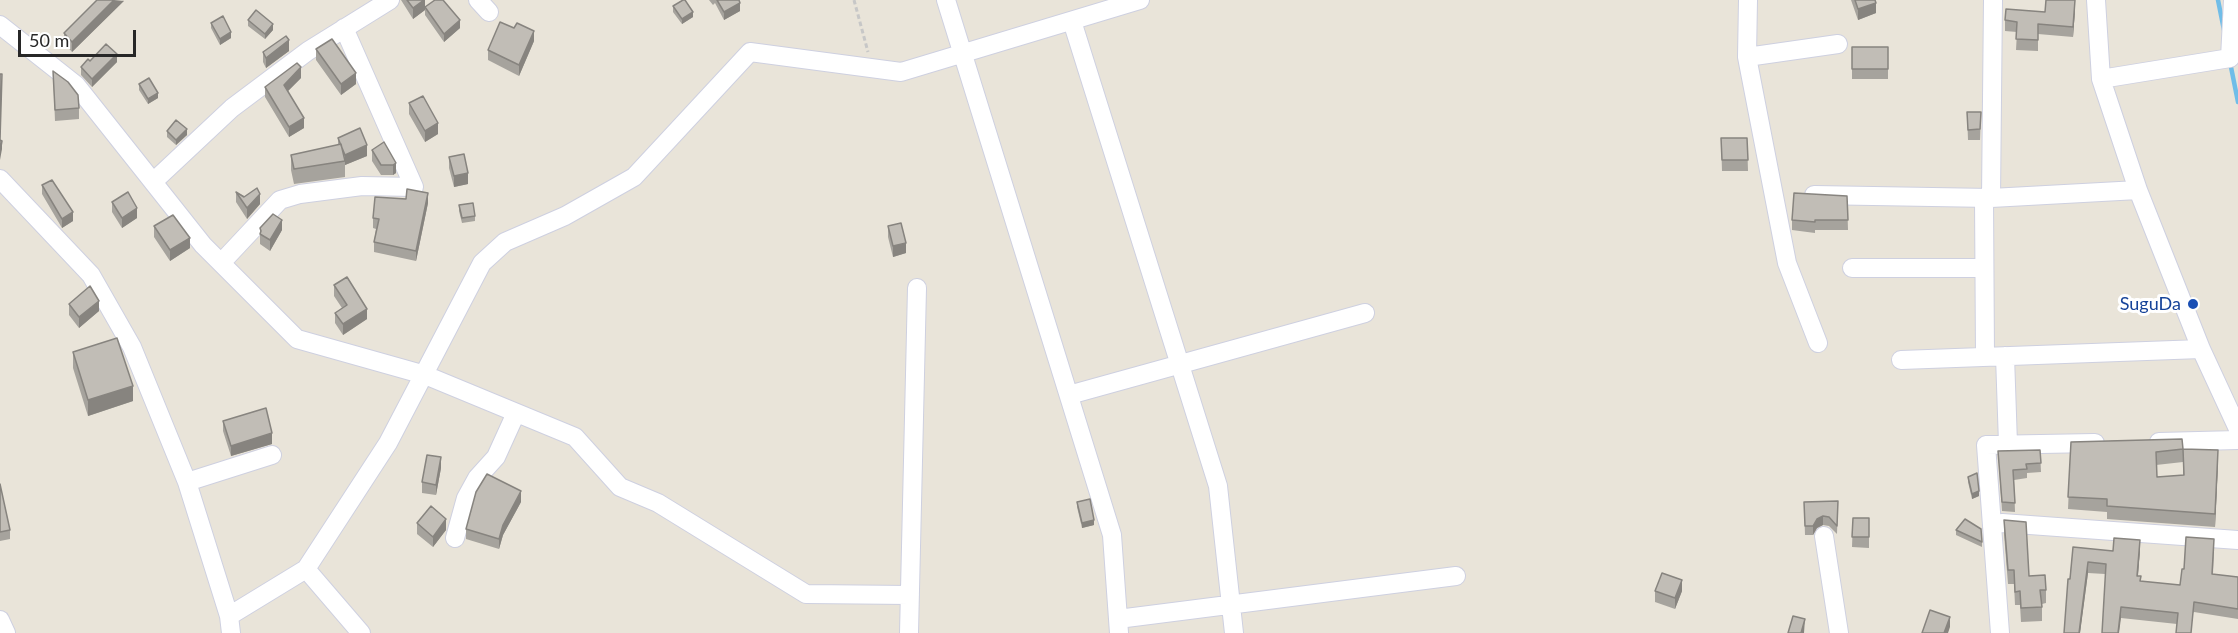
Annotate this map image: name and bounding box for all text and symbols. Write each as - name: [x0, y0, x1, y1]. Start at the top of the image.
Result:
- scale bar: [21, 18, 140, 56]
- text: 50 m: [29, 29, 69, 51]
- place label: SuguDa: [2120, 293, 2181, 315]
- marker: SuguDa: [2186, 297, 2200, 311]

